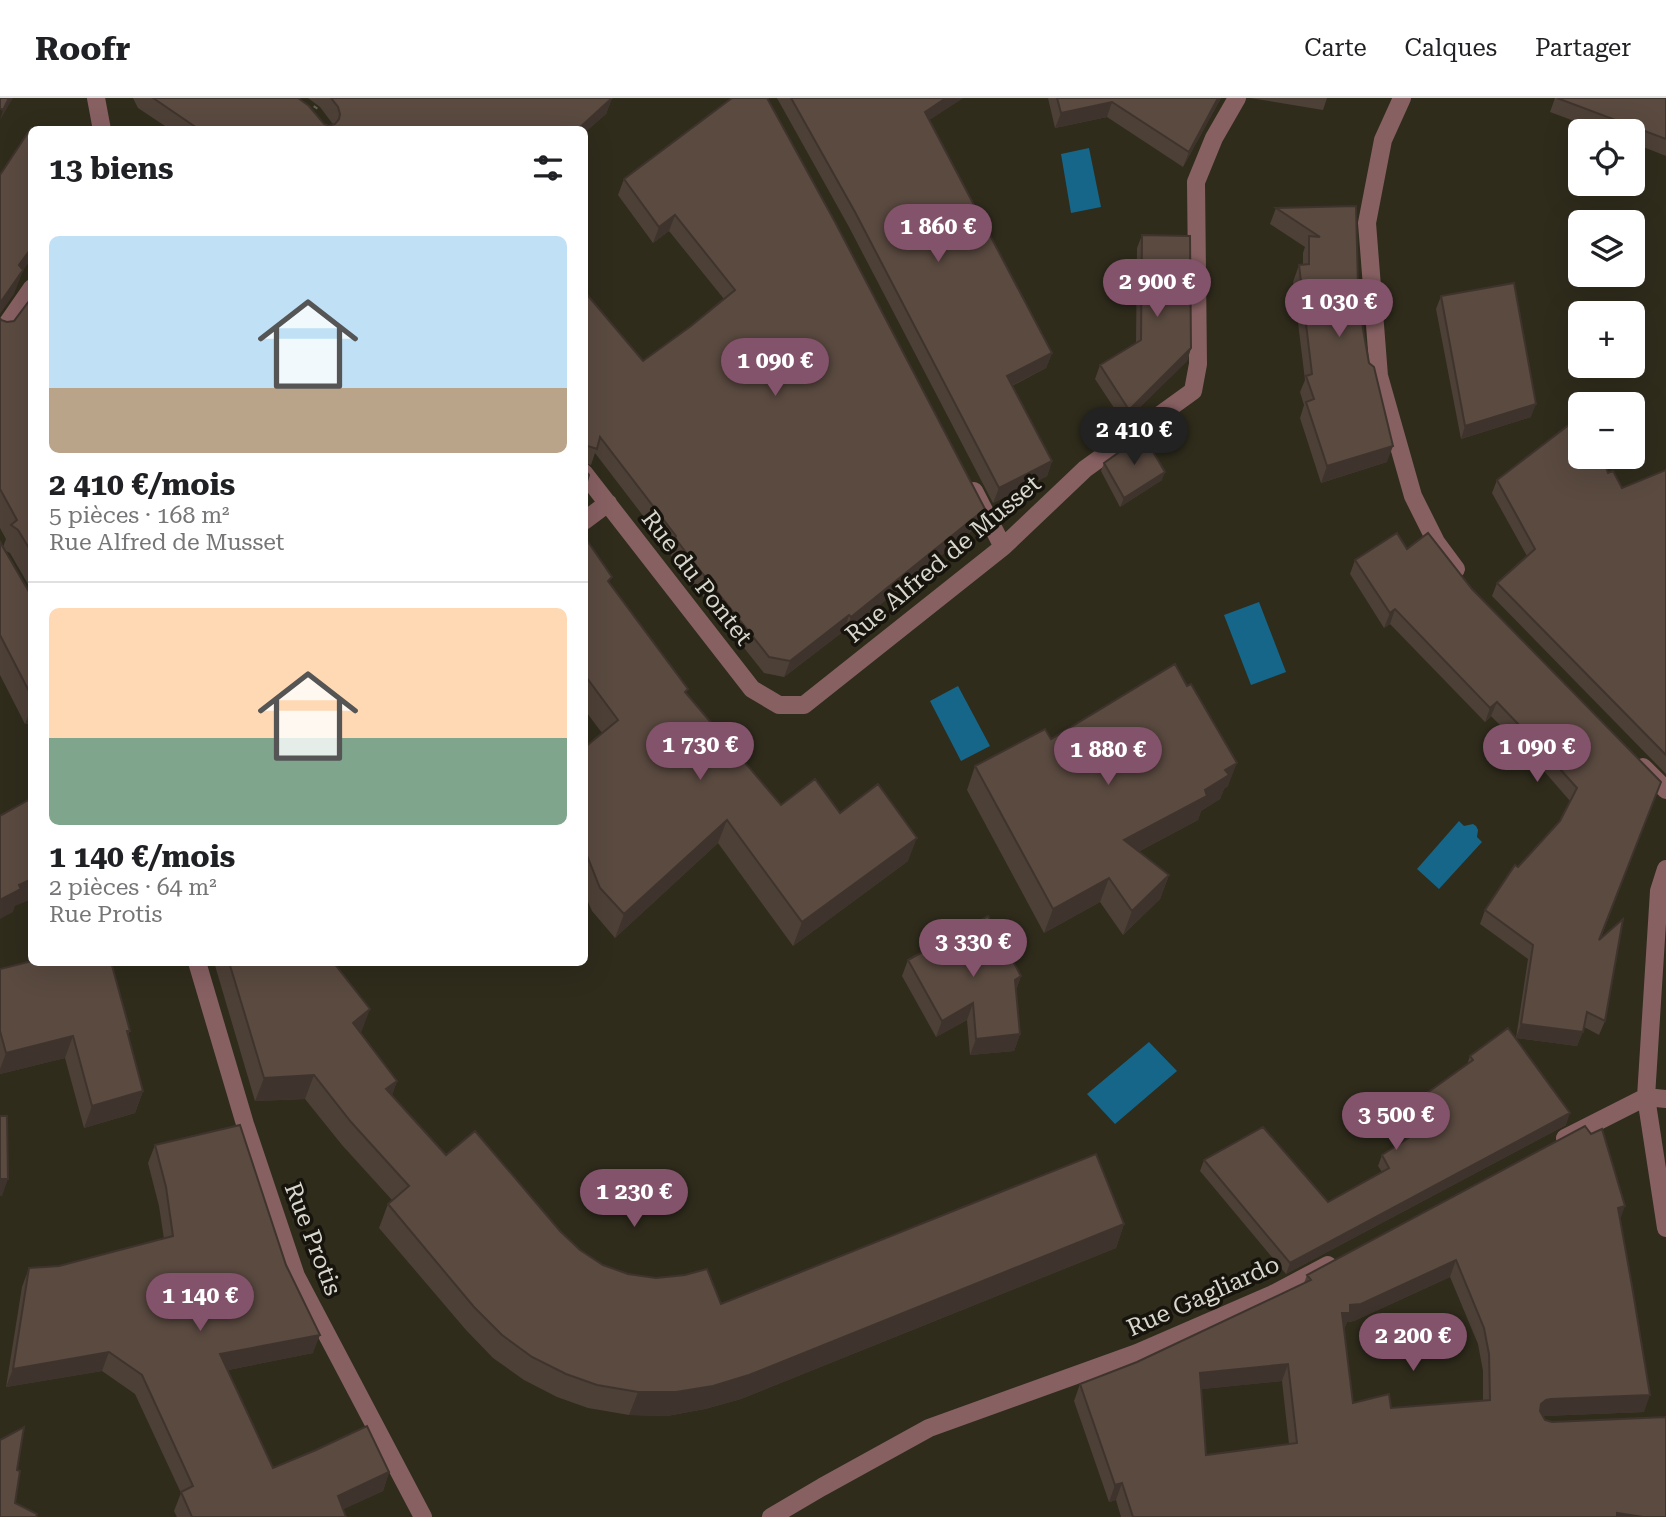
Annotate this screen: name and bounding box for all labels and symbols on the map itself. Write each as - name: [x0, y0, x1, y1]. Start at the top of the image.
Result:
- pin: 1 860 €: [873, 204, 1003, 264]
- pin: 2 900 €: [1092, 260, 1222, 319]
- pin: 1 030 €: [1274, 280, 1404, 339]
- pin: 1 090 €: [710, 338, 840, 398]
- pin: 2 410 €: [1069, 408, 1199, 467]
- street label: Rue Alfred de Musset: [840, 469, 1046, 649]
- street label: Rue du Pontet: [636, 505, 758, 651]
- pin: 1 730 €: [635, 722, 765, 782]
- pin: 1 090 €: [1472, 724, 1602, 784]
- pin: 1 880 €: [1043, 728, 1173, 787]
- pin: 3 330 €: [908, 920, 1038, 979]
- pin: 3 500 €: [1331, 1093, 1461, 1152]
- pin: 1 230 €: [569, 1170, 699, 1229]
- street label: Rue Protis: [279, 1179, 347, 1299]
- street label: Rue Gagliardo: [1122, 1250, 1284, 1342]
- pin: 1 140 €: [135, 1274, 265, 1333]
- pin: 2 200 €: [1348, 1314, 1478, 1373]

